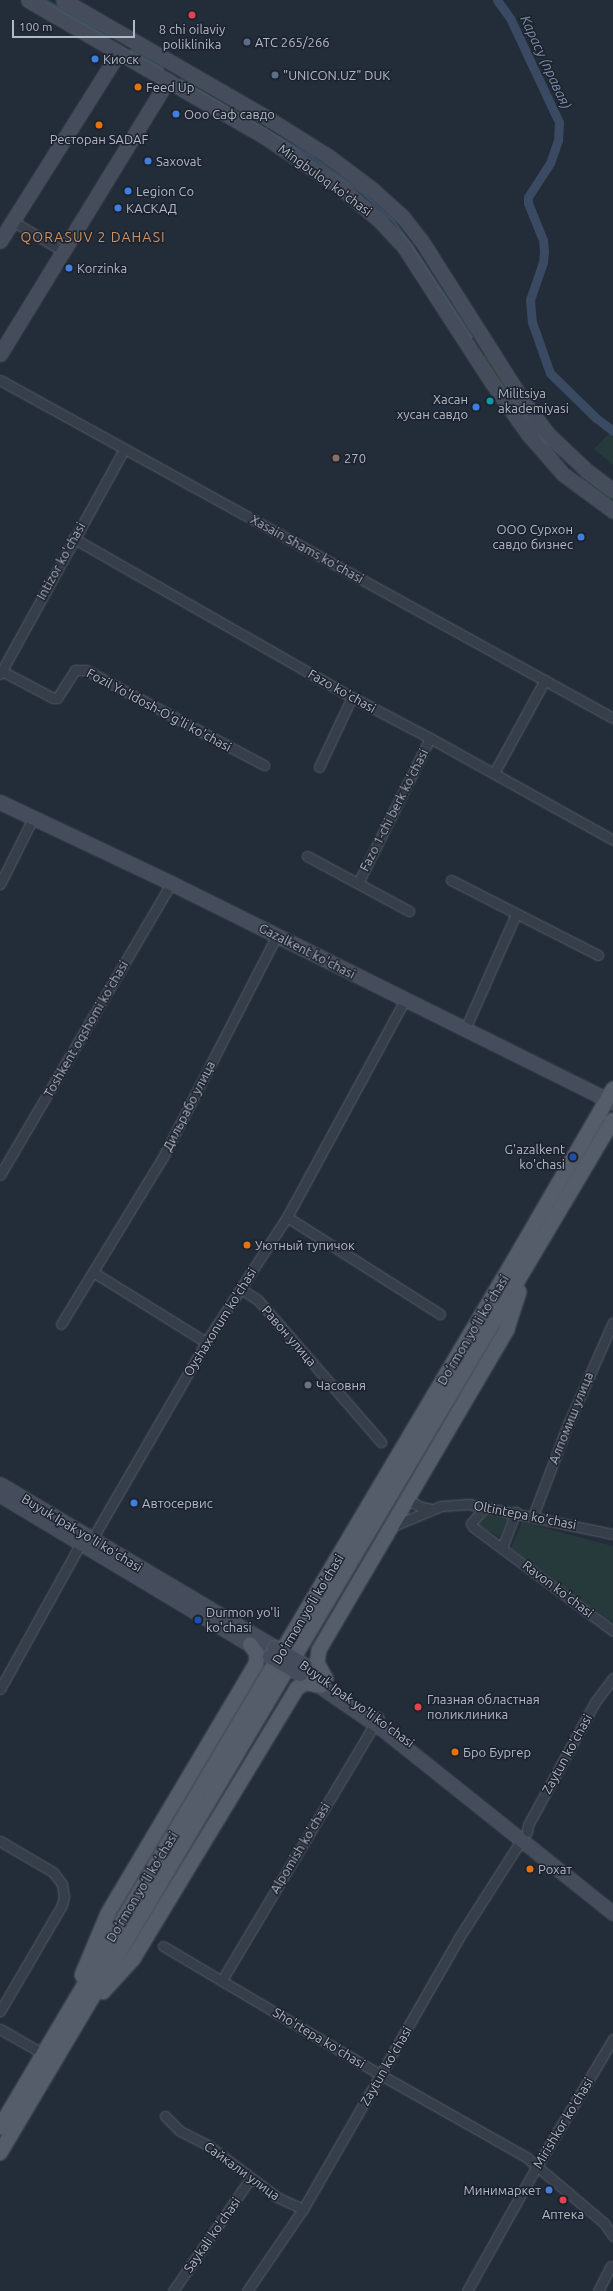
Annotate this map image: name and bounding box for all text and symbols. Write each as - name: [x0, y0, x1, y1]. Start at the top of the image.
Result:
- marker: 8 chi oilaviy poliklinika: [186, 9, 198, 21]
- scale bar: [14, 12, 137, 38]
- water label: Карасу (правая): [517, 13, 575, 111]
- text: 100 m: [19, 20, 52, 33]
- place label: 8 chi oilaviy poliklinika: [159, 22, 225, 53]
- place label: АТС 265/266: [255, 34, 330, 50]
- marker: АТС 265/266: [242, 37, 252, 47]
- place label: Киоск: [103, 51, 139, 67]
- marker: Киоск: [90, 54, 100, 64]
- place label: "UNICON.UZ" DUK: [283, 67, 390, 83]
- marker: "UNICON.UZ" DUK: [270, 70, 280, 80]
- place label: Feed Up: [146, 79, 194, 95]
- marker: Feed Up: [133, 82, 143, 92]
- place label: Ооо Саф савдо: [184, 106, 275, 122]
- marker: Ооо Саф савдо: [171, 109, 181, 119]
- marker: Ресторан SADAF: [94, 120, 104, 130]
- place label: Ресторан SADAF: [50, 131, 148, 147]
- street label: Mingbuloq ko'chasi: [275, 141, 375, 219]
- place label: Saxovat: [156, 153, 202, 169]
- marker: Saxovat: [143, 156, 153, 166]
- place label: Legion Co: [136, 183, 194, 199]
- marker: Legion Co: [123, 186, 133, 196]
- place label: КАСКАД: [126, 200, 177, 216]
- marker: КАСКАД: [113, 203, 123, 213]
- district label: QORASUV 2 DAHASI: [20, 229, 166, 245]
- place label: Korzinka: [77, 260, 127, 276]
- marker: Korzinka: [64, 263, 74, 273]
- place label: Militsiya akademiyasi: [498, 386, 569, 417]
- place label: Хасан хусан савдо: [397, 392, 468, 423]
- marker: Militsiya akademiyasi: [485, 396, 495, 406]
- marker: Хасан хусан савдо: [471, 402, 481, 412]
- place label: 270: [344, 450, 366, 466]
- marker: 270: [331, 453, 341, 463]
- street label: Xasain Shams ko'chasi: [248, 511, 366, 587]
- street label: Intizor ko'chasi: [33, 520, 89, 602]
- place label: ООО Сурхон савдо бизнес: [493, 522, 573, 553]
- marker: ООО Сурхон савдо бизнес: [576, 532, 586, 542]
- street label: Fozil Yo'ldosh-O'g'li ko'chasi: [84, 665, 234, 755]
- street label: Fazo ko'chasi: [305, 666, 379, 716]
- street label: Fazo 1-chi berk ko'chasi: [356, 746, 432, 874]
- street label: Gazalkent ko'chasi: [256, 920, 358, 982]
- street label: Toshkent oqshomi ko'chasi: [40, 958, 132, 1100]
- street label: Дильрабо улица: [160, 1058, 218, 1154]
- place label: G'azalkent ko'chasi: [504, 1142, 565, 1173]
- marker: G'azalkent ko'chasi: [568, 1152, 578, 1162]
- place label: Уютный тупичок: [255, 1237, 355, 1253]
- marker: Уютный тупичок: [242, 1240, 252, 1250]
- street label: Oyshaxonum ko'chasi: [180, 1265, 260, 1379]
- street label: Do‘rmon yo‘li ko‘chasi: [434, 1272, 512, 1388]
- street label: Равон улица: [258, 1302, 320, 1370]
- street label: Алпомиш улица: [545, 1370, 597, 1466]
- place label: Часовня: [316, 1377, 366, 1393]
- marker: Часовня: [303, 1380, 313, 1390]
- street label: Buyuk Ipak yo'li ko'chasi: [19, 1491, 145, 1575]
- place label: Автосервис: [142, 1495, 213, 1511]
- street label: Oltintepa ko'chasi: [472, 1497, 578, 1533]
- marker: Автосервис: [129, 1498, 139, 1508]
- street label: Do‘rmon yo‘li ko‘chasi: [269, 1551, 347, 1667]
- street label: Ravon ko'chasi: [519, 1557, 597, 1621]
- place label: Durmon yo'li ko'chasi: [206, 1605, 280, 1636]
- marker: Durmon yo'li ko'chasi: [193, 1615, 203, 1625]
- street label: Buyuk Ipak yo'li ko'chasi: [297, 1657, 417, 1751]
- place label: Глазная областная поликлиника: [427, 1692, 540, 1723]
- marker: Глазная областная поликлиника: [412, 1701, 424, 1713]
- street label: Zaytun ko'chasi: [539, 1711, 595, 1797]
- place label: Бро Бургер: [463, 1744, 531, 1760]
- marker: Бро Бургер: [450, 1747, 460, 1757]
- street label: Alpomish ko'chasi: [267, 1800, 333, 1896]
- street label: Do‘rmon yo‘li ko‘chasi: [103, 1829, 181, 1945]
- place label: Рохат: [538, 1861, 572, 1877]
- marker: Рохат: [525, 1864, 535, 1874]
- street label: Sho'rtepa ko'chasi: [270, 2004, 368, 2072]
- street label: Zaytun ko'chasi: [357, 2024, 415, 2108]
- street label: Mirishkor ko'chasi: [530, 2075, 596, 2171]
- street label: Сайкали улица: [201, 2138, 283, 2204]
- place label: Минимаркет: [464, 2182, 541, 2198]
- marker: Минимаркет: [544, 2185, 554, 2195]
- street label: Saykali ko'chasi: [180, 2194, 244, 2276]
- marker: Аптека: [558, 2195, 568, 2205]
- place label: Аптека: [542, 2206, 584, 2222]

